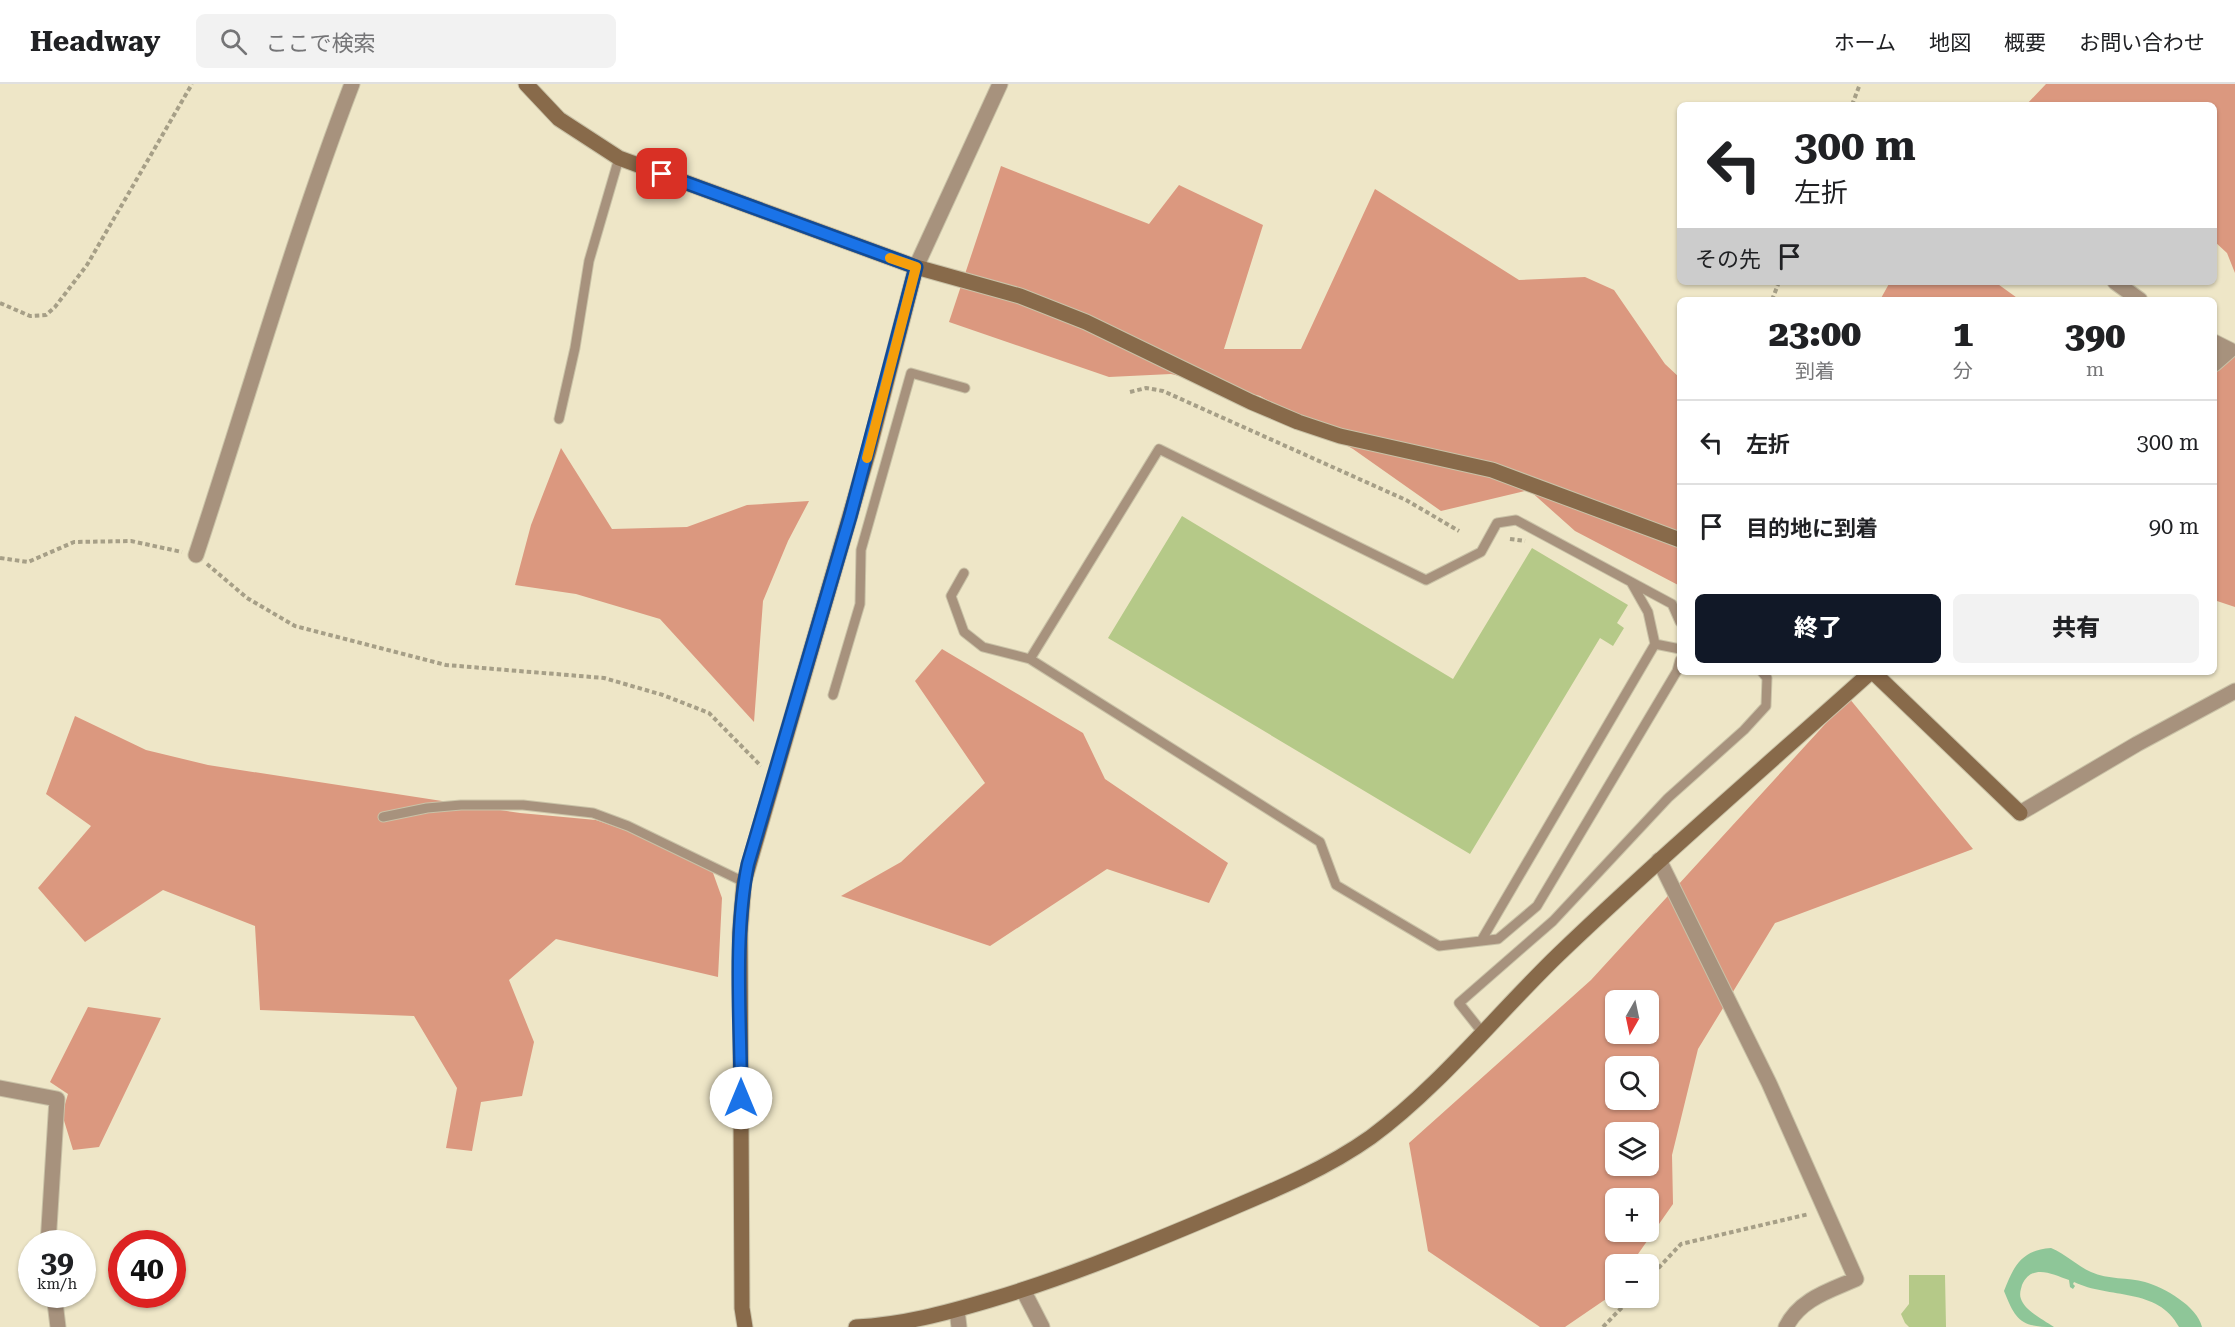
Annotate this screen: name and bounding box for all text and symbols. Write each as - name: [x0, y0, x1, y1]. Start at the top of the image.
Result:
- search box: [196, 14, 616, 68]
- text: Headway: [30, 25, 160, 58]
- icon: search: [217, 25, 250, 58]
- text: ここで検索: [265, 31, 375, 56]
- text: ホーム: [1834, 31, 1896, 55]
- text: 地図: [1929, 31, 1971, 55]
- text: 概要: [2004, 31, 2046, 55]
- text: お問い合わせ: [2079, 31, 2205, 55]
- text: 300 m: [1794, 121, 1916, 170]
- icon: left: [1695, 126, 1773, 204]
- pin: [636, 148, 687, 199]
- icon: arrive: [645, 157, 678, 190]
- text: 左折: [1794, 177, 1848, 209]
- icon: arrive: [1773, 240, 1806, 273]
- text: その先: [1695, 247, 1761, 272]
- text: 23:00: [1769, 313, 1861, 355]
- text: 1: [1953, 313, 1973, 355]
- text: 390: [2065, 315, 2125, 357]
- text: m: [2086, 357, 2104, 381]
- text: 到着: [1795, 359, 1835, 383]
- text: 分: [1953, 359, 1973, 383]
- icon: left: [1695, 426, 1728, 459]
- text: 300 m: [2136, 430, 2199, 455]
- text: 左折: [1746, 432, 1790, 457]
- icon: arrive: [1695, 510, 1728, 543]
- text: 90 m: [2149, 514, 2199, 539]
- text: 目的地に到着: [1746, 516, 1878, 541]
- button: 終了: [1695, 594, 1941, 663]
- button: 共有: [1953, 594, 2199, 663]
- north arrow: [1605, 990, 1659, 1044]
- map controls: [1605, 990, 1659, 1308]
- button: search: [1605, 1056, 1659, 1110]
- position arrow: [709, 1066, 773, 1130]
- button: layers: [1605, 1122, 1659, 1176]
- button: +: [1605, 1188, 1659, 1242]
- speed limit sign: 40: [108, 1230, 186, 1308]
- text: 39: [40, 1244, 74, 1279]
- button: −: [1605, 1254, 1659, 1308]
- text: km/h: [37, 1275, 77, 1293]

